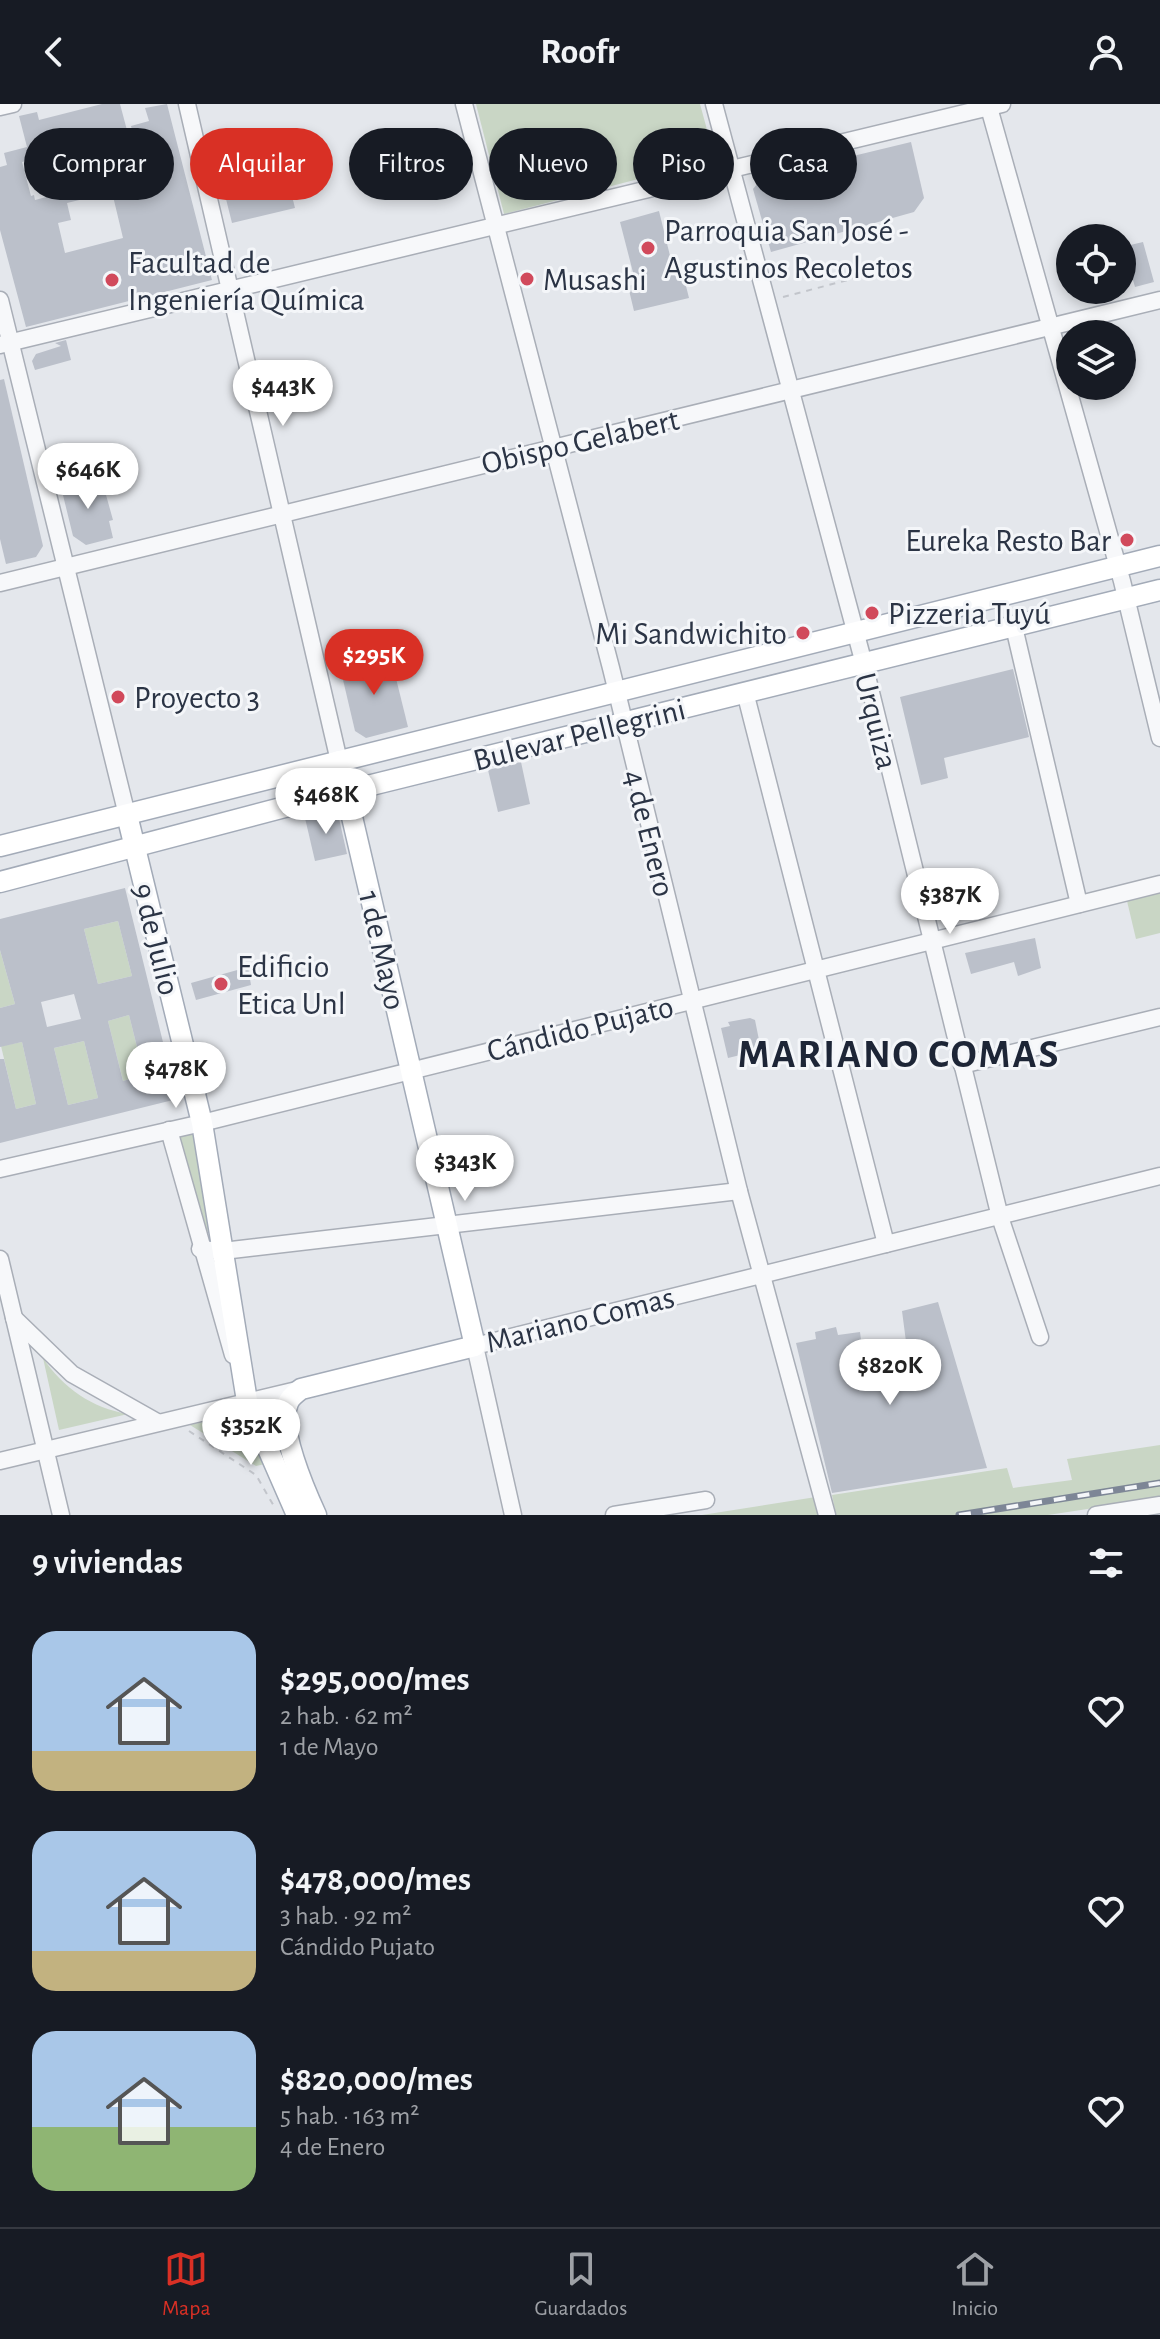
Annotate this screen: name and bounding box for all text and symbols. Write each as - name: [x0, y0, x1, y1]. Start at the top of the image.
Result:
- icon: back: [32, 30, 76, 74]
- icon: person: [1084, 30, 1128, 74]
- text: Roofr: [540, 34, 620, 70]
- chip: Comprar: [24, 128, 174, 200]
- chip: Alquilar: [190, 128, 333, 200]
- chip: Filtros: [349, 128, 473, 200]
- chip: Nuevo: [489, 128, 617, 200]
- chip: Piso: [633, 128, 734, 200]
- chip: Casa: [750, 128, 857, 200]
- place label: Parroquia San José - Agustinos Recoletos: [664, 215, 913, 284]
- map controls: [1056, 224, 1136, 400]
- button: locate: [1056, 224, 1136, 304]
- marker: Parroquia San José - Agustinos Recoletos: [639, 239, 657, 257]
- place label: Facultad de Ingeniería Química: [128, 247, 365, 316]
- place label: Musashi: [543, 264, 647, 296]
- marker: Musashi: [518, 270, 536, 288]
- marker: Facultad de Ingeniería Química: [103, 271, 121, 289]
- button: layers: [1056, 320, 1136, 400]
- pin: $443K: [227, 360, 339, 428]
- text: $443K: [251, 373, 315, 399]
- street label: Obispo Gelabert: [479, 404, 682, 480]
- pin: $646K: [32, 443, 144, 511]
- text: $646K: [55, 456, 121, 482]
- place label: Eureka Resto Bar: [905, 525, 1112, 557]
- marker: Eureka Resto Bar: [1118, 531, 1136, 549]
- place label: Pizzeria Tuyú: [888, 598, 1050, 630]
- marker: Pizzeria Tuyú: [863, 604, 881, 622]
- place label: Mi Sandwichito: [595, 618, 787, 650]
- marker: Mi Sandwichito: [794, 624, 812, 642]
- pin: $295K: [318, 629, 430, 697]
- text: $295K: [343, 642, 405, 668]
- street label: Urquiza: [849, 670, 903, 773]
- place label: Proyecto 3: [134, 682, 260, 714]
- marker: Proyecto 3: [109, 688, 127, 706]
- street label: Bulevar Pellegrini: [470, 693, 689, 777]
- street label: 4 de Enero: [618, 766, 680, 900]
- pin: $468K: [270, 768, 382, 836]
- text: $468K: [293, 781, 359, 807]
- pin: $387K: [894, 868, 1006, 936]
- street label: 9 de Julio: [127, 880, 185, 999]
- text: $387K: [919, 881, 981, 907]
- street label: 1 de Mayo: [353, 888, 411, 1013]
- place label: Edificio Etica Unl: [237, 951, 346, 1020]
- marker: Edificio Etica Unl: [212, 975, 230, 993]
- street label: Cándido Pujato: [484, 990, 677, 1068]
- district label: MARIANO COMAS: [738, 1035, 1060, 1075]
- pin: $478K: [120, 1042, 232, 1110]
- text: $478K: [144, 1055, 208, 1081]
- pin: $343K: [409, 1135, 521, 1203]
- text: $343K: [434, 1148, 496, 1174]
- street label: Mariano Comas: [483, 1281, 678, 1359]
- pin: $820K: [834, 1339, 946, 1407]
- text: $820K: [857, 1352, 923, 1378]
- pin: $352K: [195, 1399, 307, 1467]
- text: $352K: [220, 1412, 282, 1438]
- icon: filters: [1084, 1541, 1128, 1585]
- text: 9 viviendas: [32, 1546, 183, 1580]
- icon: home: [96, 1663, 192, 1759]
- text: $295,000/mes: [280, 1663, 470, 1697]
- icon: heart: [1084, 1689, 1128, 1733]
- text: 2 hab. · 62 m²: [280, 1703, 413, 1729]
- text: 1 de Mayo: [280, 1734, 378, 1760]
- icon: home: [96, 1863, 192, 1959]
- text: $478,000/mes: [280, 1863, 471, 1897]
- icon: heart: [1084, 1889, 1128, 1933]
- text: 3 hab. · 92 m²: [280, 1903, 411, 1929]
- text: Cándido Pujato: [280, 1934, 435, 1960]
- icon: home: [96, 2063, 192, 2159]
- text: $820,000/mes: [280, 2063, 473, 2097]
- icon: heart: [1084, 2089, 1128, 2133]
- text: 5 hab. · 163 m²: [280, 2103, 419, 2129]
- text: 4 de Enero: [280, 2134, 385, 2160]
- tab: Mapa: [162, 2247, 211, 2321]
- tab: Guardados: [534, 2247, 627, 2321]
- tab: Inicio: [951, 2247, 998, 2321]

